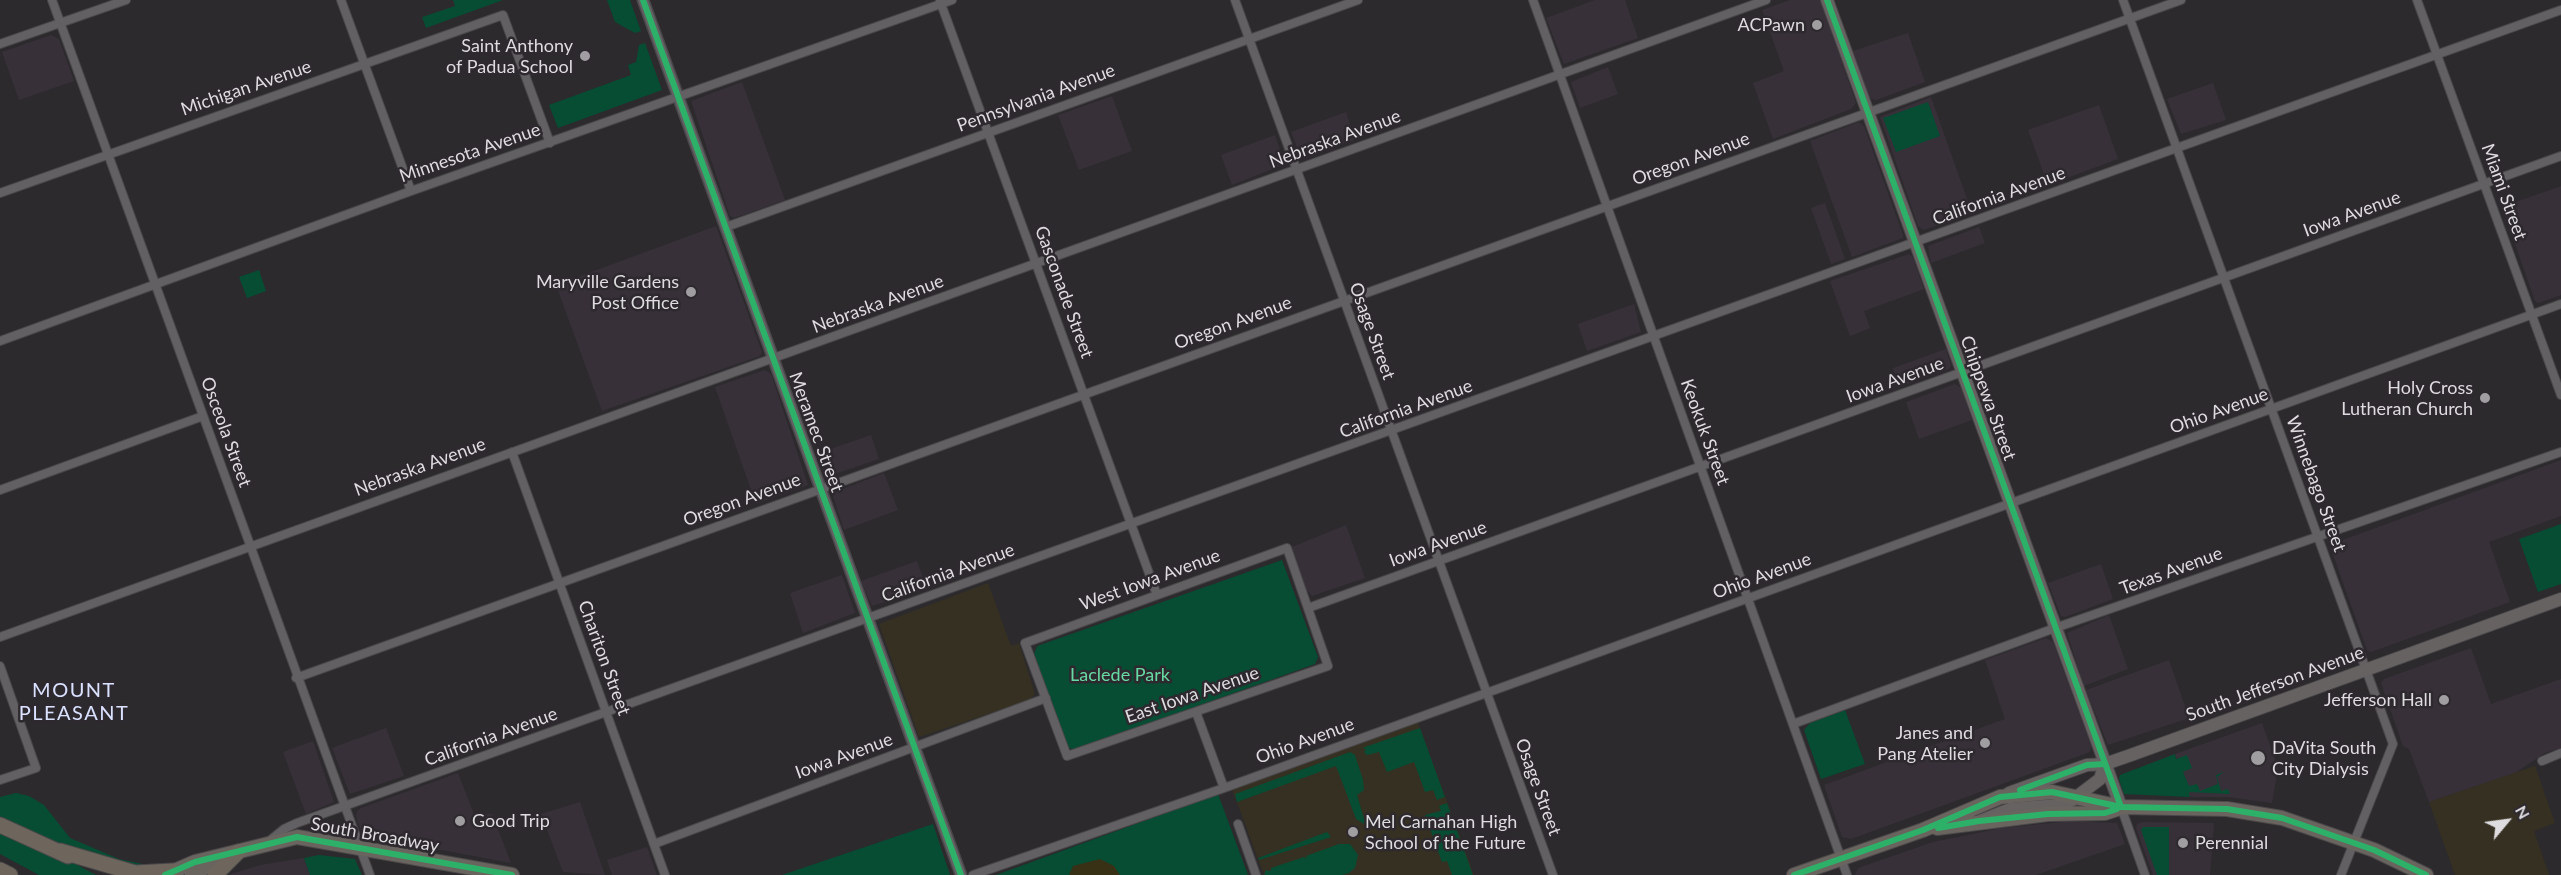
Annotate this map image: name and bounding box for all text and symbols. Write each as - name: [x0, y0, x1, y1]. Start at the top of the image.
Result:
- place label: ACPawn: [1738, 14, 1805, 36]
- marker: ACPawn: [1810, 18, 1824, 32]
- place label: Saint Anthony of Padua School: [446, 35, 573, 78]
- marker: Saint Anthony of Padua School: [578, 49, 592, 63]
- street label: Michigan Avenue: [178, 56, 314, 120]
- street label: Pennsylvania Avenue: [954, 59, 1118, 137]
- street label: Nebraska Avenue: [1266, 105, 1404, 173]
- street label: Minnesota Avenue: [397, 119, 543, 187]
- street label: Oregon Avenue: [1629, 128, 1753, 190]
- street label: Miami Street: [2477, 141, 2531, 243]
- street label: California Avenue: [1930, 162, 2068, 230]
- street label: Iowa Avenue: [2300, 186, 2404, 242]
- street label: Gasconade Street: [1030, 223, 1098, 361]
- street label: Nebraska Avenue: [809, 270, 947, 338]
- place label: Maryville Gardens Post Office: [536, 271, 679, 314]
- street label: Osage Street: [1344, 280, 1400, 382]
- marker: Maryville Gardens Post Office: [684, 285, 698, 299]
- street label: Oregon Avenue: [1171, 292, 1295, 354]
- street label: Chippewa Street: [1955, 333, 2021, 463]
- street label: Iowa Avenue: [1843, 352, 1947, 408]
- street label: Meramec Street: [784, 369, 848, 495]
- street label: Osceola Street: [196, 374, 256, 490]
- street label: California Avenue: [1337, 375, 1475, 443]
- street label: Keokuk Street: [1676, 376, 1734, 488]
- place label: Holy Cross Lutheran Church: [2341, 377, 2473, 420]
- street label: Ohio Avenue: [2167, 383, 2271, 439]
- marker: Holy Cross Lutheran Church: [2478, 391, 2492, 405]
- street label: Winnebago Street: [2281, 413, 2351, 555]
- street label: Nebraska Avenue: [351, 433, 489, 501]
- street label: Oregon Avenue: [680, 469, 804, 531]
- street label: Iowa Avenue: [1386, 516, 1490, 572]
- street label: California Avenue: [879, 539, 1017, 607]
- street label: Texas Avenue: [2117, 542, 2225, 600]
- street label: West Iowa Avenue: [1077, 545, 1223, 615]
- street label: Ohio Avenue: [1710, 548, 1814, 604]
- street label: Chariton Street: [573, 598, 635, 718]
- street label: South Jefferson Avenue: [2183, 642, 2367, 726]
- street label: East Iowa Avenue: [1122, 662, 1262, 728]
- park label: Laclede Park: [1070, 664, 1170, 686]
- district label: MOUNT PLEASANT: [19, 679, 129, 726]
- place label: Jefferson Hall: [2324, 689, 2432, 711]
- marker: Jefferson Hall: [2437, 693, 2451, 707]
- street label: California Avenue: [422, 703, 560, 771]
- street label: Ohio Avenue: [1253, 713, 1357, 769]
- place label: Janes and Pang Atelier: [1877, 722, 1973, 764]
- street label: Iowa Avenue: [792, 728, 896, 784]
- street label: Osage Street: [1510, 736, 1566, 838]
- marker: Janes and Pang Atelier: [1978, 736, 1992, 750]
- place label: DaVita South City Dialysis: [2272, 737, 2376, 780]
- marker: DaVita South City Dialysis: [2249, 749, 2267, 767]
- north arrow: [2477, 791, 2537, 851]
- text: N: [2512, 802, 2534, 822]
- place label: Good Trip: [472, 810, 550, 832]
- place label: Mel Carnahan High School of the Future: [1365, 811, 1526, 854]
- street label: South Broadway: [309, 813, 441, 857]
- marker: Good Trip: [453, 814, 467, 828]
- marker: Mel Carnahan High School of the Future: [1346, 825, 1360, 839]
- place label: Perennial: [2195, 832, 2268, 854]
- marker: Perennial: [2176, 836, 2190, 850]

